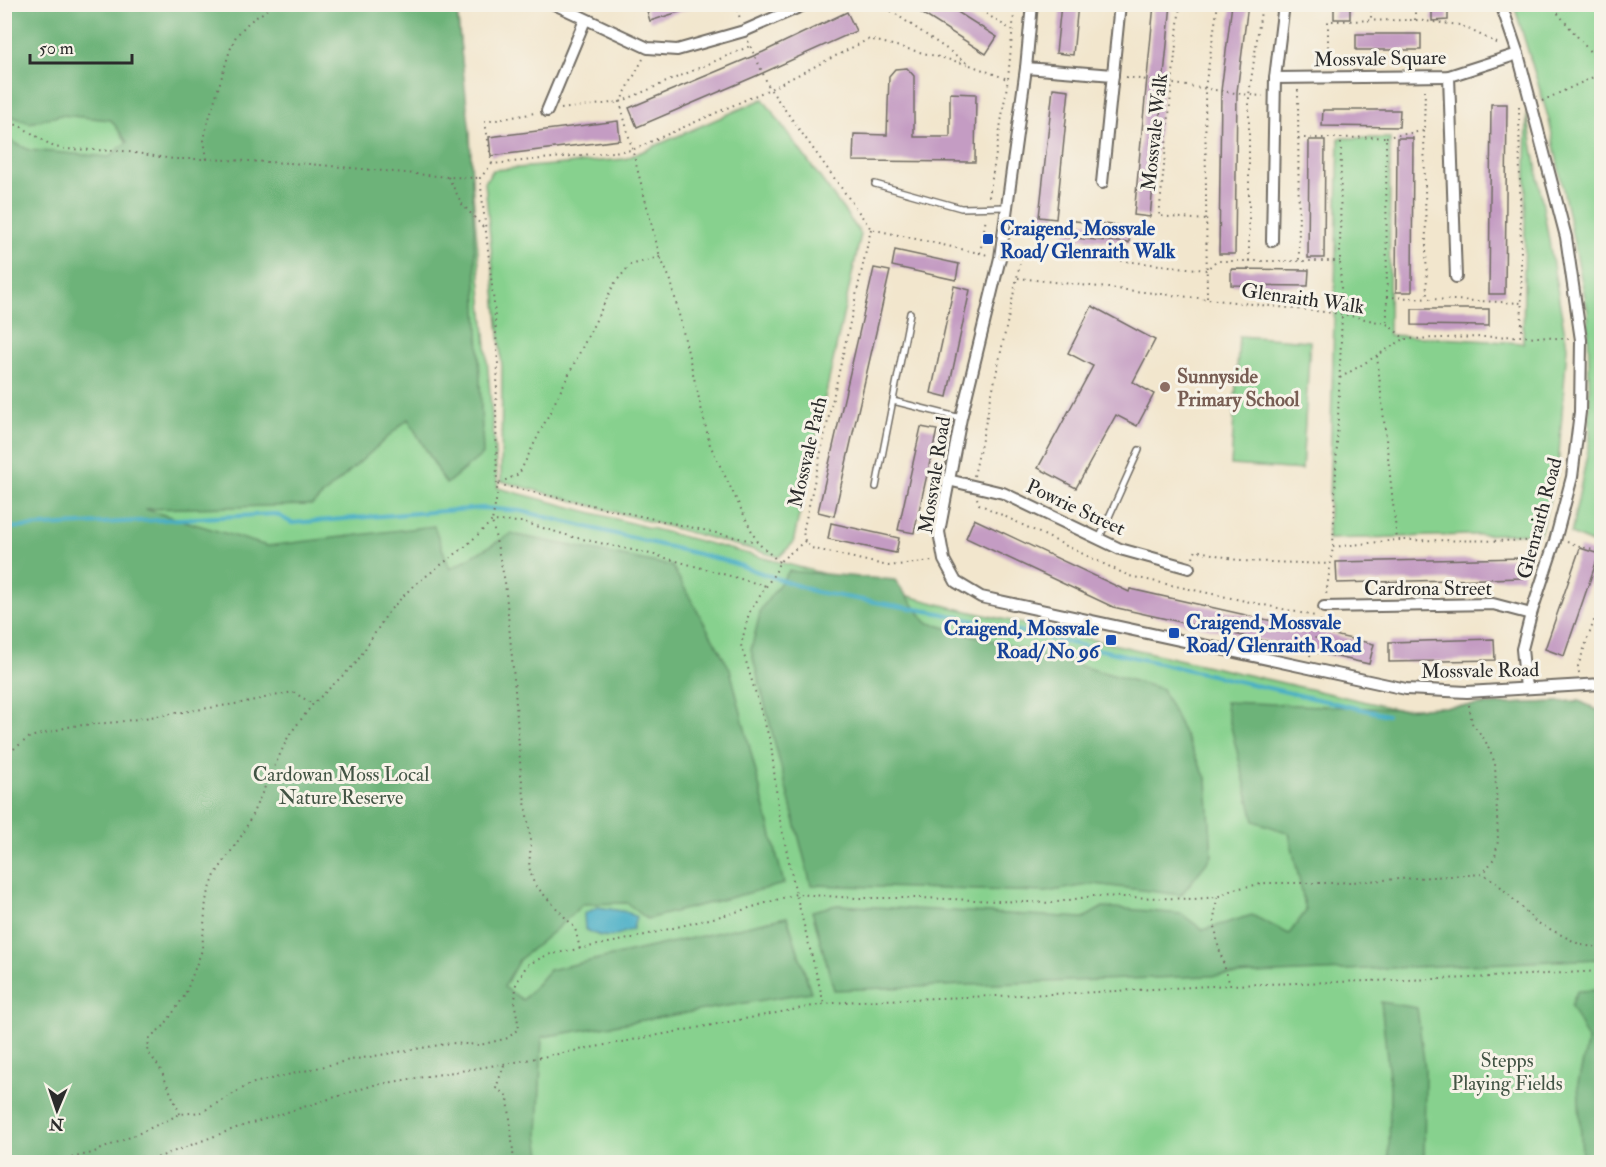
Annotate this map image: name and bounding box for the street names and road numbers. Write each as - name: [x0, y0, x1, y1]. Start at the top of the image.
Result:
- street label: Mossvale Square: [1314, 45, 1446, 72]
- street label: Mossvale Walk: [1136, 72, 1173, 192]
- street label: Glenraith Walk: [1240, 277, 1367, 320]
- street label: Mossvale Path: [783, 394, 833, 510]
- street label: Mossvale Road: [913, 414, 956, 536]
- street label: Glenraith Road: [1511, 455, 1568, 581]
- street label: Powrie Street: [1022, 474, 1130, 541]
- street label: Cardrona Street: [1364, 576, 1492, 601]
- street label: Mossvale Road: [1421, 657, 1540, 684]

